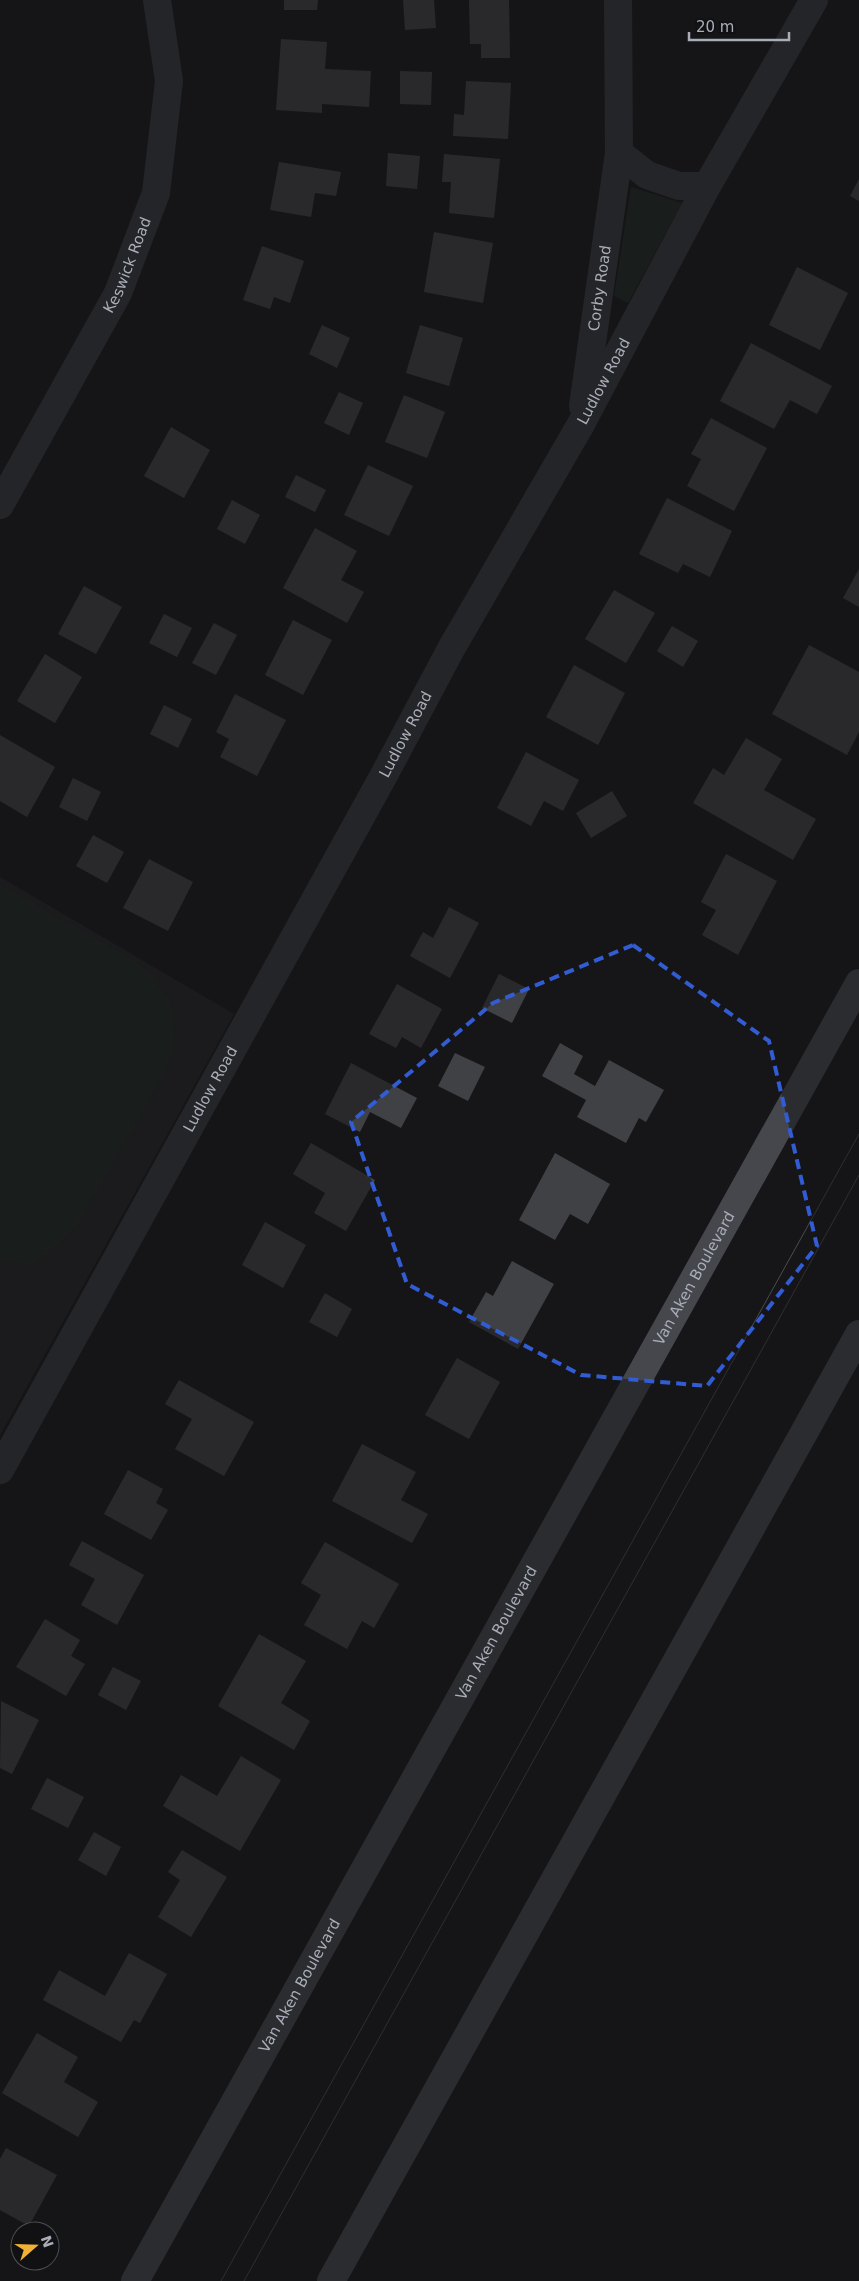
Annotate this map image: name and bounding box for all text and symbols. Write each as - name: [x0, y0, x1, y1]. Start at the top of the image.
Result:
- scale bar: [689, 10, 789, 42]
- text: 20 m: [696, 18, 734, 36]
- street label: Keswick Road: [100, 215, 155, 316]
- street label: Corby Road: [585, 244, 615, 332]
- street label: Ludlow Road: [573, 335, 634, 428]
- street label: Ludlow Road: [375, 688, 436, 781]
- street label: Ludlow Road: [179, 1043, 241, 1135]
- street label: Van Aken Boulevard: [650, 1208, 739, 1349]
- street label: Van Aken Boulevard: [452, 1563, 541, 1703]
- street label: Van Aken Boulevard: [255, 1916, 344, 2056]
- north arrow: [10, 2221, 60, 2271]
- text: N: [38, 2233, 57, 2250]

